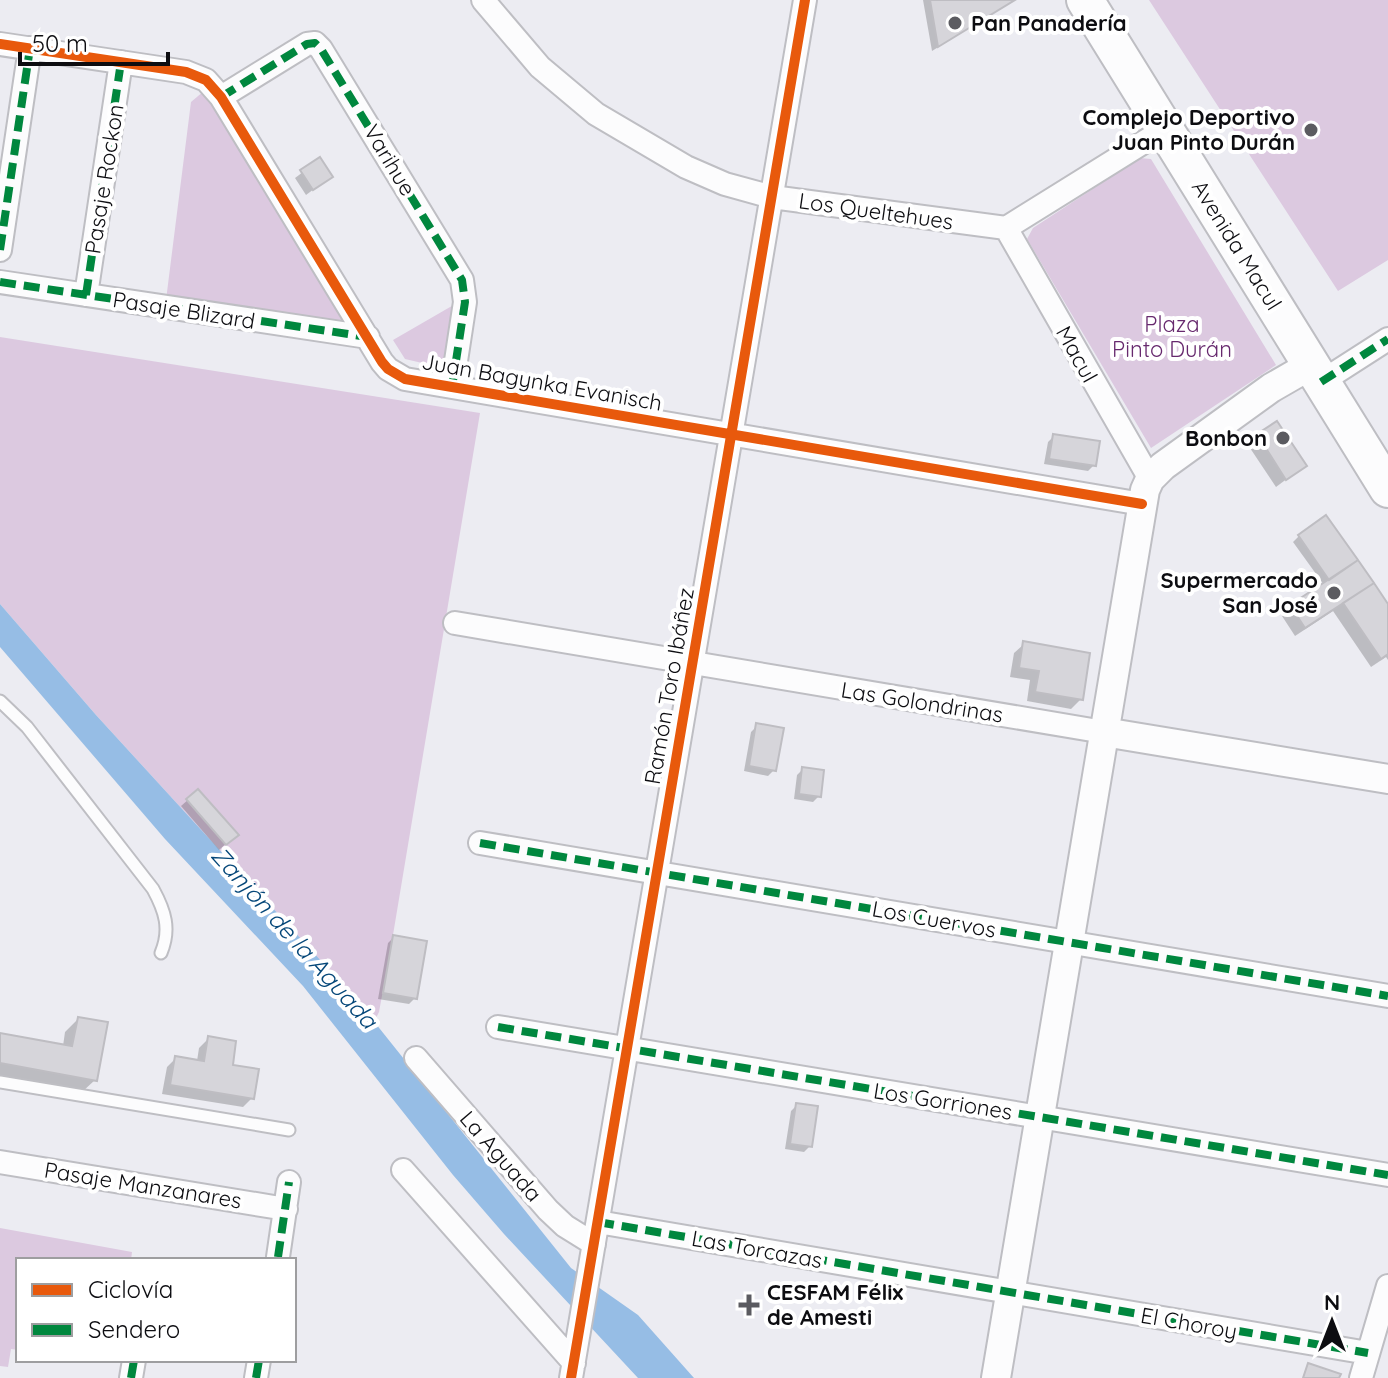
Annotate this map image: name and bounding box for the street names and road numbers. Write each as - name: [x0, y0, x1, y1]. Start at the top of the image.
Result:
- street label: Pasaje Rockon: [78, 102, 130, 256]
- street label: Varihue: [358, 119, 422, 201]
- street label: Avenida Macul: [1186, 175, 1288, 315]
- street label: Los Queltehues: [797, 186, 955, 236]
- street label: Pasaje Blizard: [111, 285, 257, 335]
- street label: Macul: [1050, 321, 1104, 387]
- street label: Juan Bagynka Evanisch: [420, 347, 664, 417]
- street label: Ramón Toro Ibáñez: [638, 585, 700, 787]
- street label: Las Golondrinas: [839, 675, 1005, 729]
- street label: Los Cuervos: [870, 894, 998, 944]
- street label: Los Gorriones: [872, 1076, 1014, 1126]
- street label: La Aguada: [454, 1105, 548, 1207]
- street label: Pasaje Manzanares: [42, 1156, 244, 1214]
- street label: Las Torcazas: [689, 1224, 825, 1274]
- street label: El Choroy: [1139, 1301, 1239, 1345]

